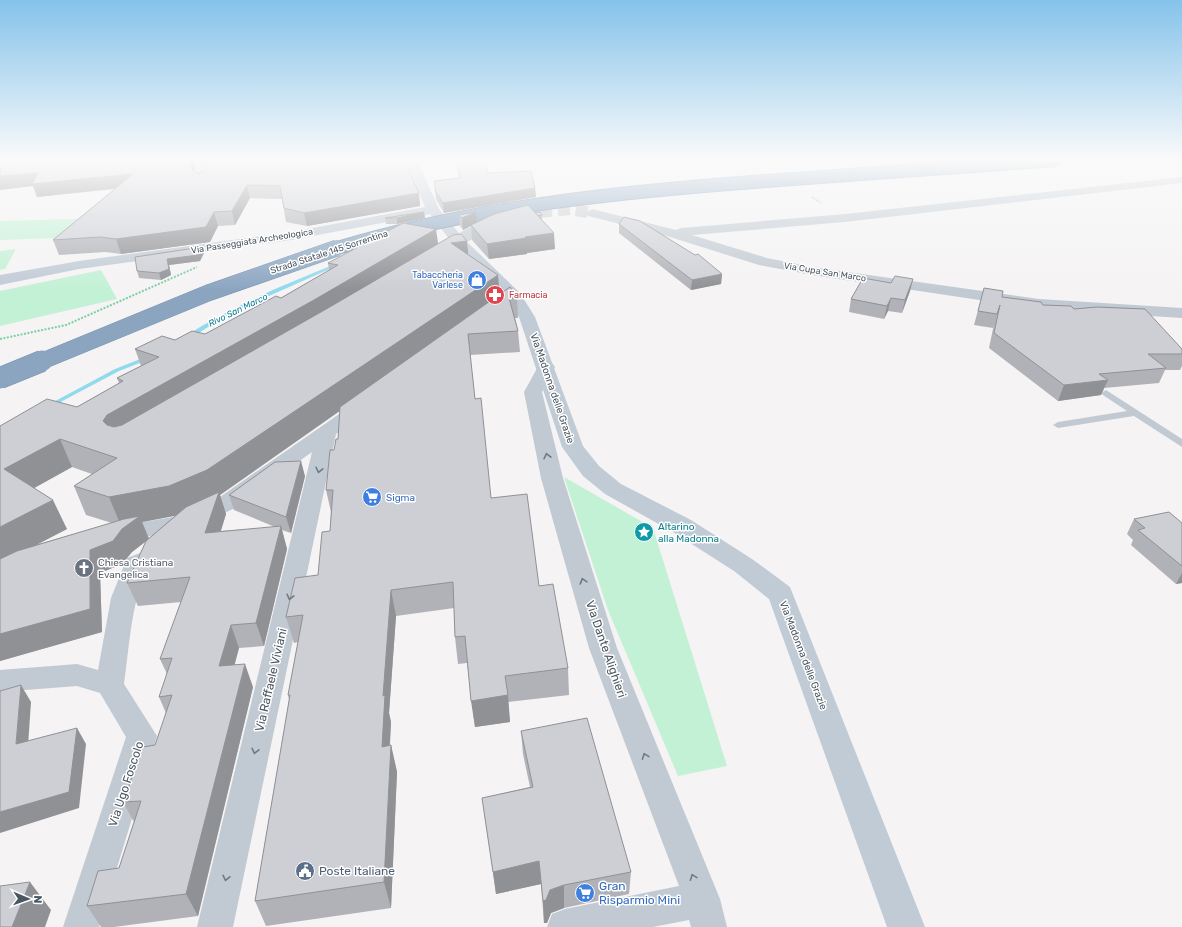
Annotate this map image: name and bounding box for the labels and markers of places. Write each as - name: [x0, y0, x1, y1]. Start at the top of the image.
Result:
- shop icon: Tabaccheria Varlese: [466, 269, 488, 291]
- place label: Tabaccheria Varlese: [412, 270, 463, 290]
- pharmacy icon: Farmacia: [484, 284, 506, 306]
- place label: Farmacia: [509, 290, 548, 300]
- supermarket icon: Sigma: [361, 486, 383, 508]
- place label: Sigma: [386, 492, 415, 504]
- place icon: Altarino alla Madonna: [633, 521, 655, 543]
- place label: Altarino alla Madonna: [658, 521, 719, 545]
- church icon: Chiesa Cristiana Evangelica: [73, 557, 95, 579]
- place label: Chiesa Cristiana Evangelica: [98, 557, 173, 581]
- public building icon: Poste Italiane: [294, 860, 316, 882]
- place label: Poste Italiane: [319, 864, 395, 878]
- place label: Gran Risparmio Mini: [599, 879, 680, 907]
- supermarket icon: Gran Risparmio Mini: [574, 882, 596, 904]

